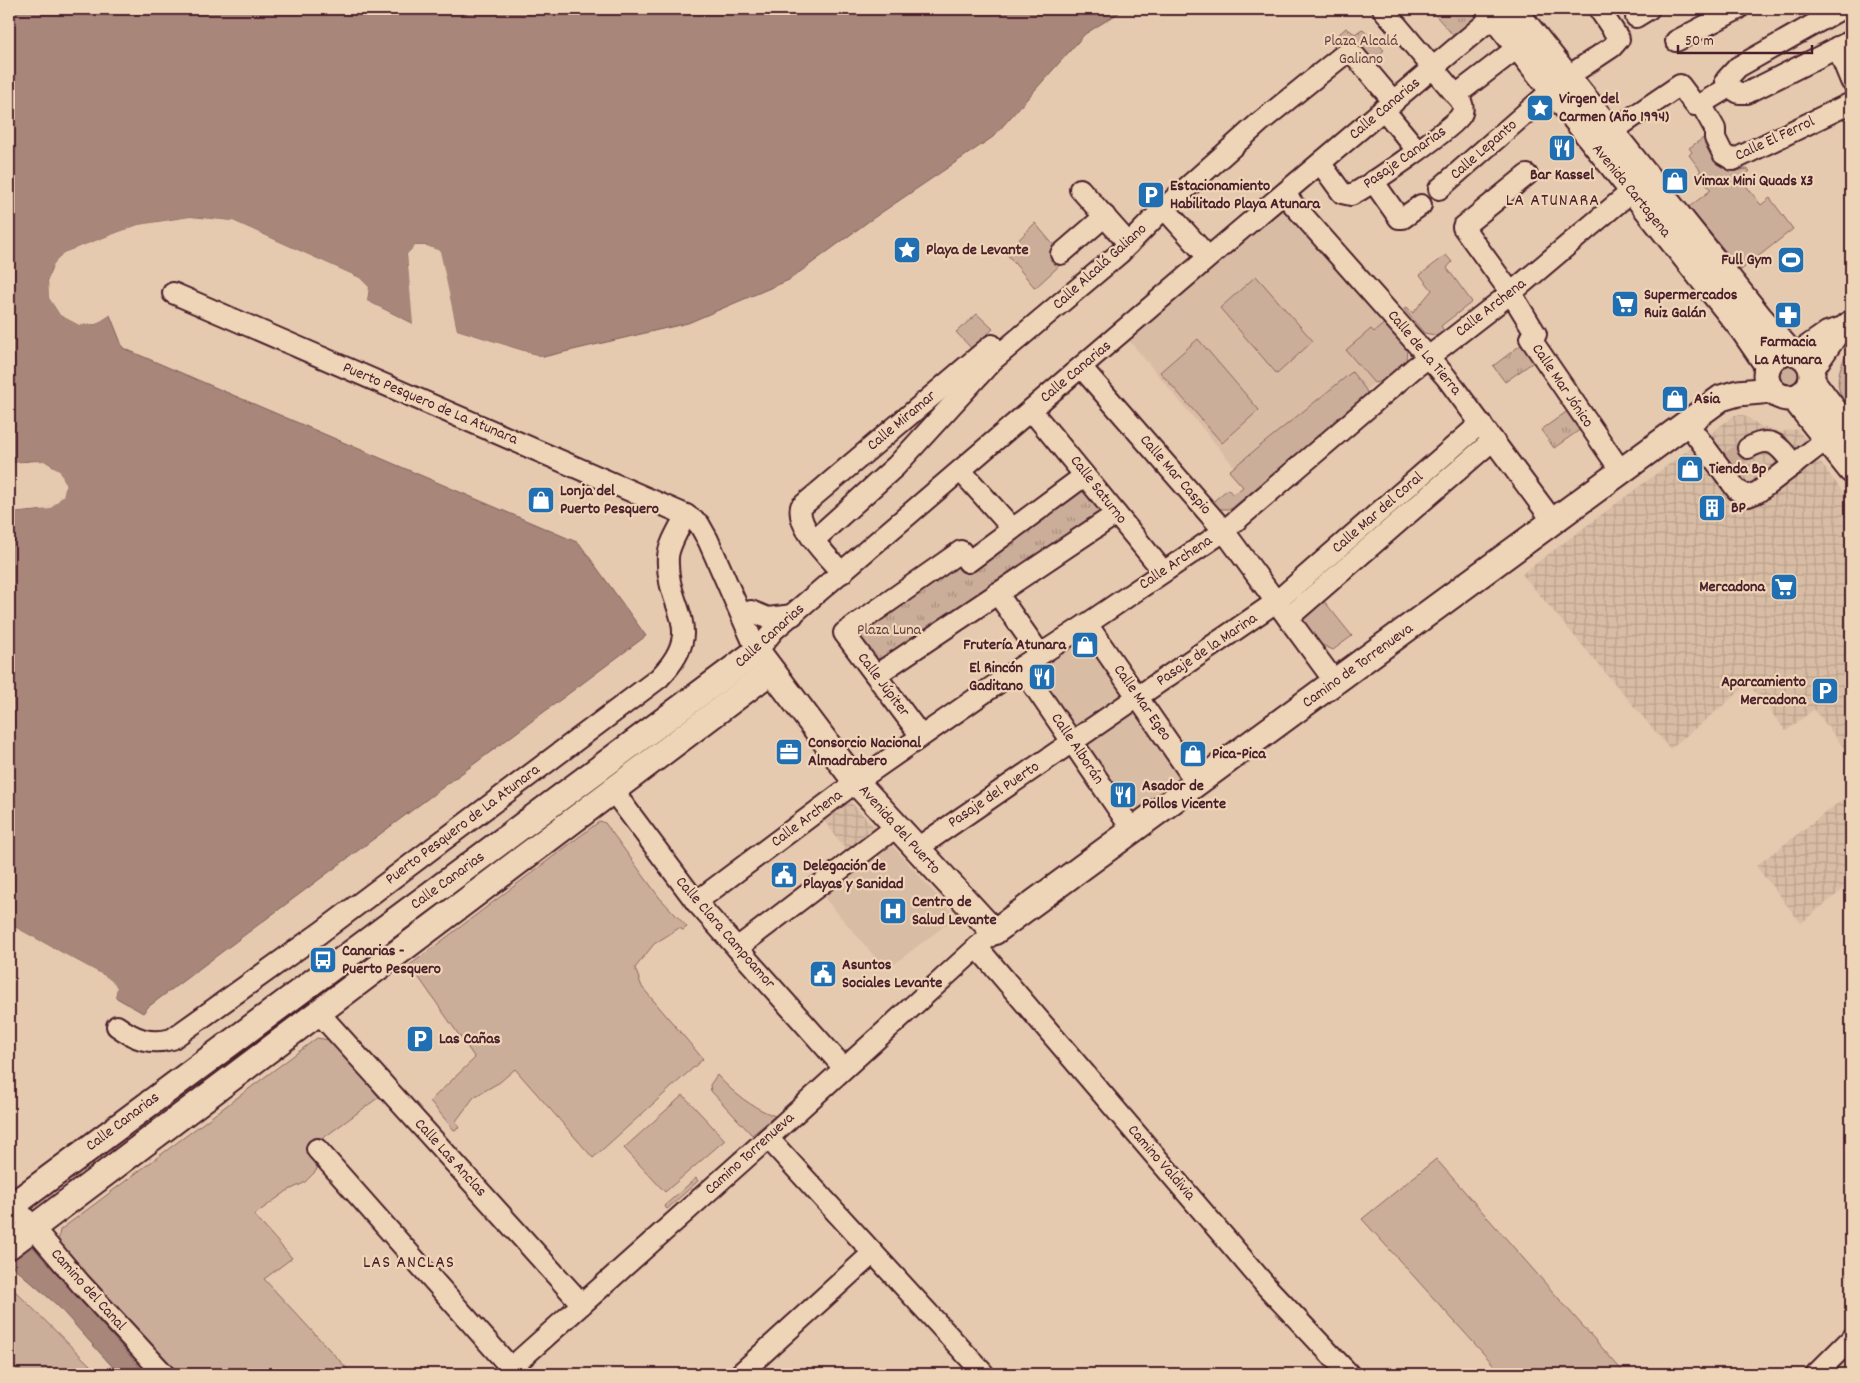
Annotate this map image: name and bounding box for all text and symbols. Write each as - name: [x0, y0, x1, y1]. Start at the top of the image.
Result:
- scale bar: [1678, 22, 1811, 54]
- park label: Plaza Alcalá Galiano: [1324, 30, 1398, 71]
- text: 50 m: [1685, 31, 1714, 53]
- street label: Calle Canarias: [1344, 72, 1426, 146]
- place label: Virgen del Carmen (Año 1994): [1559, 88, 1669, 129]
- place icon: Virgen del Carmen (Año 1994): [1525, 93, 1555, 123]
- street label: Calle El Ferrol: [1731, 110, 1819, 167]
- street label: Calle Lepanto: [1445, 114, 1523, 186]
- street label: Pasaje Canarias: [1359, 121, 1452, 195]
- restaurant icon: Bar Kassel: [1547, 133, 1577, 163]
- street label: Avenida Cartagena: [1586, 139, 1676, 243]
- place label: Bar Kassel: [1530, 164, 1594, 187]
- shop icon: Vimax Mini Quads X3: [1660, 166, 1690, 196]
- place label: Vimax Mini Quads X3: [1694, 170, 1813, 193]
- place label: Estacionamiento Habilitado Playa Atunara: [1170, 175, 1322, 216]
- parking icon: Estacionamiento Habilitado Playa Atunara: [1136, 180, 1166, 210]
- district label: LA ATUNARA: [1506, 189, 1600, 214]
- street label: Calle Alcalá Galiano: [1048, 218, 1152, 316]
- place icon: Playa de Levante: [892, 235, 922, 265]
- place label: Playa de Levante: [926, 239, 1029, 262]
- sports icon: Full Gym: [1776, 245, 1806, 275]
- place label: Full Gym: [1721, 249, 1772, 272]
- street label: Calle Archena: [1451, 273, 1532, 343]
- place label: Supermercados Ruiz Galán: [1644, 284, 1738, 325]
- supermarket icon: Supermercados Ruiz Galán: [1610, 289, 1640, 319]
- pharmacy icon: Farmacia La Atunara: [1773, 300, 1803, 330]
- street label: Calle de La Tierra: [1381, 305, 1467, 401]
- place label: Farmacia La Atunara: [1754, 331, 1823, 372]
- street label: Calle Canarias: [1035, 335, 1117, 409]
- street label: Calle Mar Jónico: [1525, 339, 1599, 433]
- street label: Puerto Pesquero de La Atunara: [339, 357, 522, 452]
- shop icon: Asia: [1660, 384, 1690, 414]
- street label: Calle Miramar: [862, 385, 942, 457]
- place label: Asia: [1694, 388, 1721, 411]
- street label: Calle Mar Caspio: [1134, 430, 1216, 520]
- street label: Calle Saturno: [1064, 451, 1132, 529]
- shop icon: Tienda Bp: [1675, 454, 1705, 484]
- place label: Tienda Bp: [1709, 458, 1766, 481]
- street label: Calle Mar del Coral: [1327, 467, 1429, 559]
- place label: Lonja del Puerto Pesquero: [560, 480, 659, 521]
- shop icon: Lonja del Puerto Pesquero: [526, 485, 556, 515]
- building icon: BP: [1697, 493, 1727, 523]
- place label: BP: [1731, 497, 1747, 520]
- street label: Calle Archena: [1135, 530, 1218, 596]
- supermarket icon: Mercadona: [1769, 572, 1799, 602]
- place label: Mercadona: [1699, 576, 1766, 599]
- street label: Calle Canarias: [730, 598, 810, 674]
- street label: Pasaje de la Marina: [1152, 607, 1263, 692]
- street label: Camino de Torrenueva: [1298, 618, 1419, 714]
- park label: Plaza Luna: [857, 619, 922, 642]
- shop icon: Frutería Atunara: [1070, 630, 1100, 660]
- place label: Frutería Atunara: [963, 634, 1067, 657]
- street label: Calle Júpiter: [851, 648, 915, 722]
- place label: El Rincón Gaditano: [969, 657, 1023, 698]
- street label: Calle Mar Egeo: [1107, 660, 1177, 746]
- restaurant icon: El Rincón Gaditano: [1027, 662, 1057, 692]
- place label: Aparcamiento Mercadona: [1721, 671, 1807, 712]
- parking icon: Aparcamiento Mercadona: [1810, 676, 1840, 706]
- street label: Calle Alborán: [1045, 709, 1109, 789]
- place label: Consorcio Nacional Almadrabero: [808, 732, 921, 773]
- office icon: Consorcio Nacional Almadrabero: [774, 737, 804, 767]
- shop icon: Pica-Pica: [1178, 739, 1208, 769]
- place label: Pica-Pica: [1212, 743, 1267, 766]
- street label: Pasaje del Puerto: [944, 756, 1044, 834]
- street label: Puerto Pesquero de La Atunara: [381, 759, 546, 891]
- place label: Asador de Pollos Vicente: [1142, 775, 1226, 816]
- street label: Avenida del Puerto: [852, 780, 946, 880]
- restaurant icon: Asador de Pollos Vicente: [1108, 780, 1138, 810]
- street label: Calle Archena: [766, 784, 848, 853]
- street label: Calle Canarias: [406, 846, 490, 916]
- place label: Delegación de Playas y Sanidad: [803, 855, 904, 896]
- public building icon: Delegación de Playas y Sanidad: [769, 860, 799, 890]
- street label: Calle Clara Campoamor: [670, 872, 780, 994]
- place label: Centro de Salud Levante: [912, 891, 997, 932]
- hospital icon: Centro de Salud Levante: [878, 896, 908, 926]
- place label: Canarias - Puerto Pesquero: [342, 940, 441, 981]
- bus stop icon: Canarias - Puerto Pesquero: [308, 945, 338, 975]
- place label: Asuntos Sociales Levante: [842, 954, 942, 995]
- public building icon: Asuntos Sociales Levante: [808, 959, 838, 989]
- parking icon: Las Cañas: [405, 1024, 435, 1054]
- place label: Las Cañas: [439, 1028, 501, 1051]
- street label: Calle Canarias: [81, 1086, 165, 1157]
- street label: Camino Torrenueva: [700, 1107, 800, 1201]
- street label: Calle Las Anclas: [408, 1114, 492, 1203]
- street label: Camino Valdivia: [1121, 1120, 1201, 1206]
- street label: Camino del Canal: [45, 1244, 131, 1336]
- district label: LAS ANCLAS: [363, 1251, 455, 1276]

